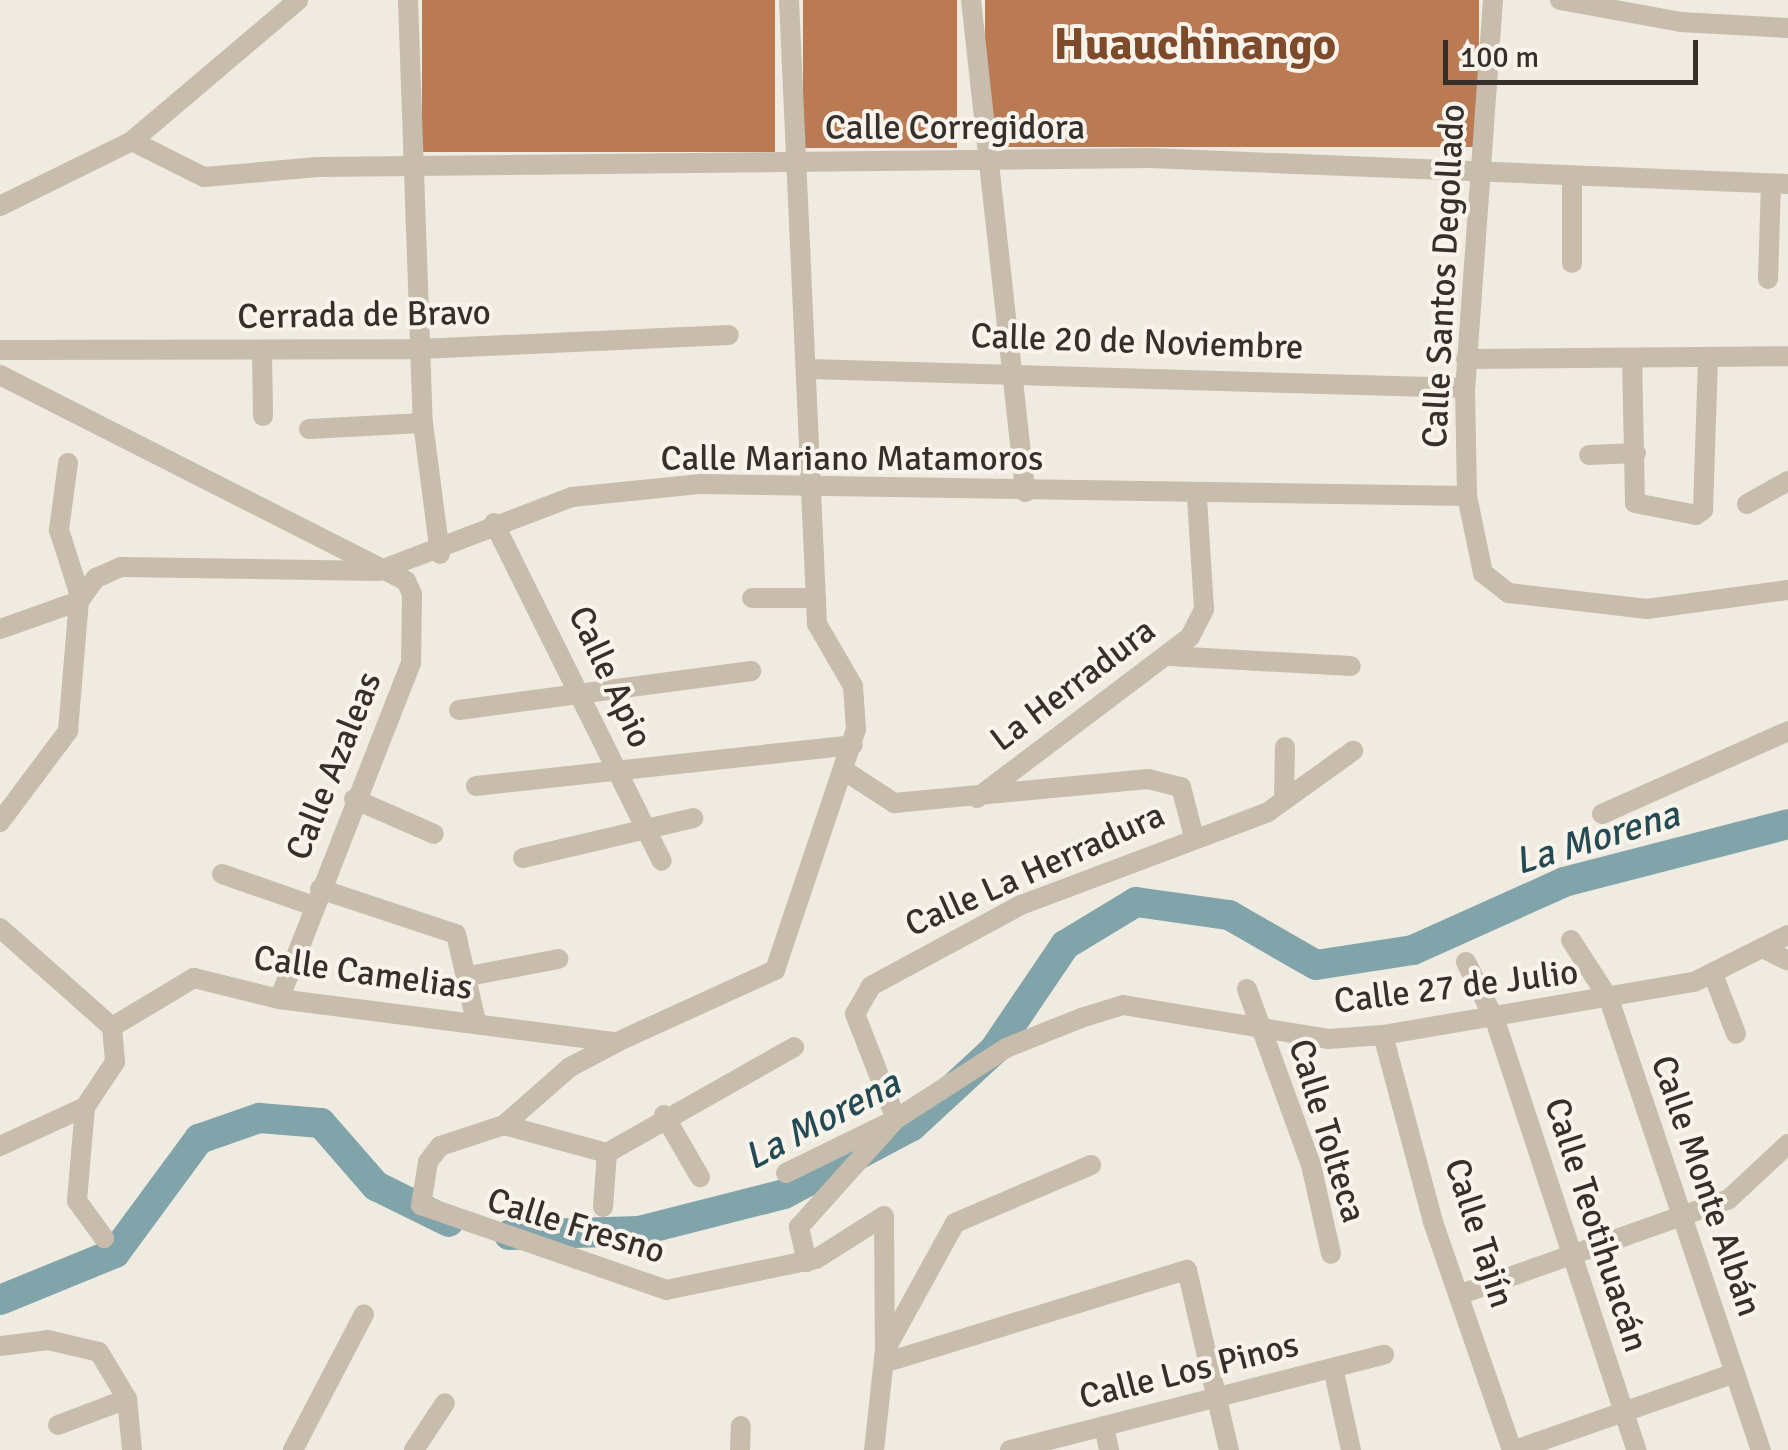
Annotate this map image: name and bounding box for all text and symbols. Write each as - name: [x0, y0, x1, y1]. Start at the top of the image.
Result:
- district label: Huauchinango: [1054, 18, 1336, 72]
- scale bar: [1448, 20, 1703, 82]
- text: 100 m: [1460, 39, 1539, 76]
- street label: Calle Santos Degollado: [1414, 103, 1474, 449]
- street label: Calle Corregidora: [825, 107, 1085, 149]
- street label: Cerrada de Bravo: [237, 292, 491, 338]
- street label: Calle 20 de Noviembre: [970, 315, 1304, 369]
- street label: Calle Mariano Matamoros: [661, 438, 1043, 480]
- street label: Calle Apio: [559, 600, 661, 754]
- street label: La Herradura: [982, 609, 1164, 761]
- street label: Calle Azaleas: [277, 666, 391, 866]
- water label: La Morena: [1509, 791, 1685, 885]
- street label: Calle La Herradura: [899, 794, 1171, 946]
- street label: Calle Camelias: [251, 937, 475, 1009]
- street label: Calle 27 de Julio: [1332, 951, 1580, 1023]
- street label: Calle Tolteca: [1279, 1034, 1375, 1228]
- street label: Calle Monte Albán: [1642, 1050, 1770, 1322]
- water label: La Morena: [736, 1060, 908, 1180]
- street label: Calle Teotihuacán: [1535, 1093, 1657, 1357]
- street label: Calle Tajín: [1435, 1153, 1523, 1313]
- street label: Calle Fresno: [482, 1179, 670, 1273]
- street label: Calle Los Pinos: [1075, 1324, 1303, 1418]

